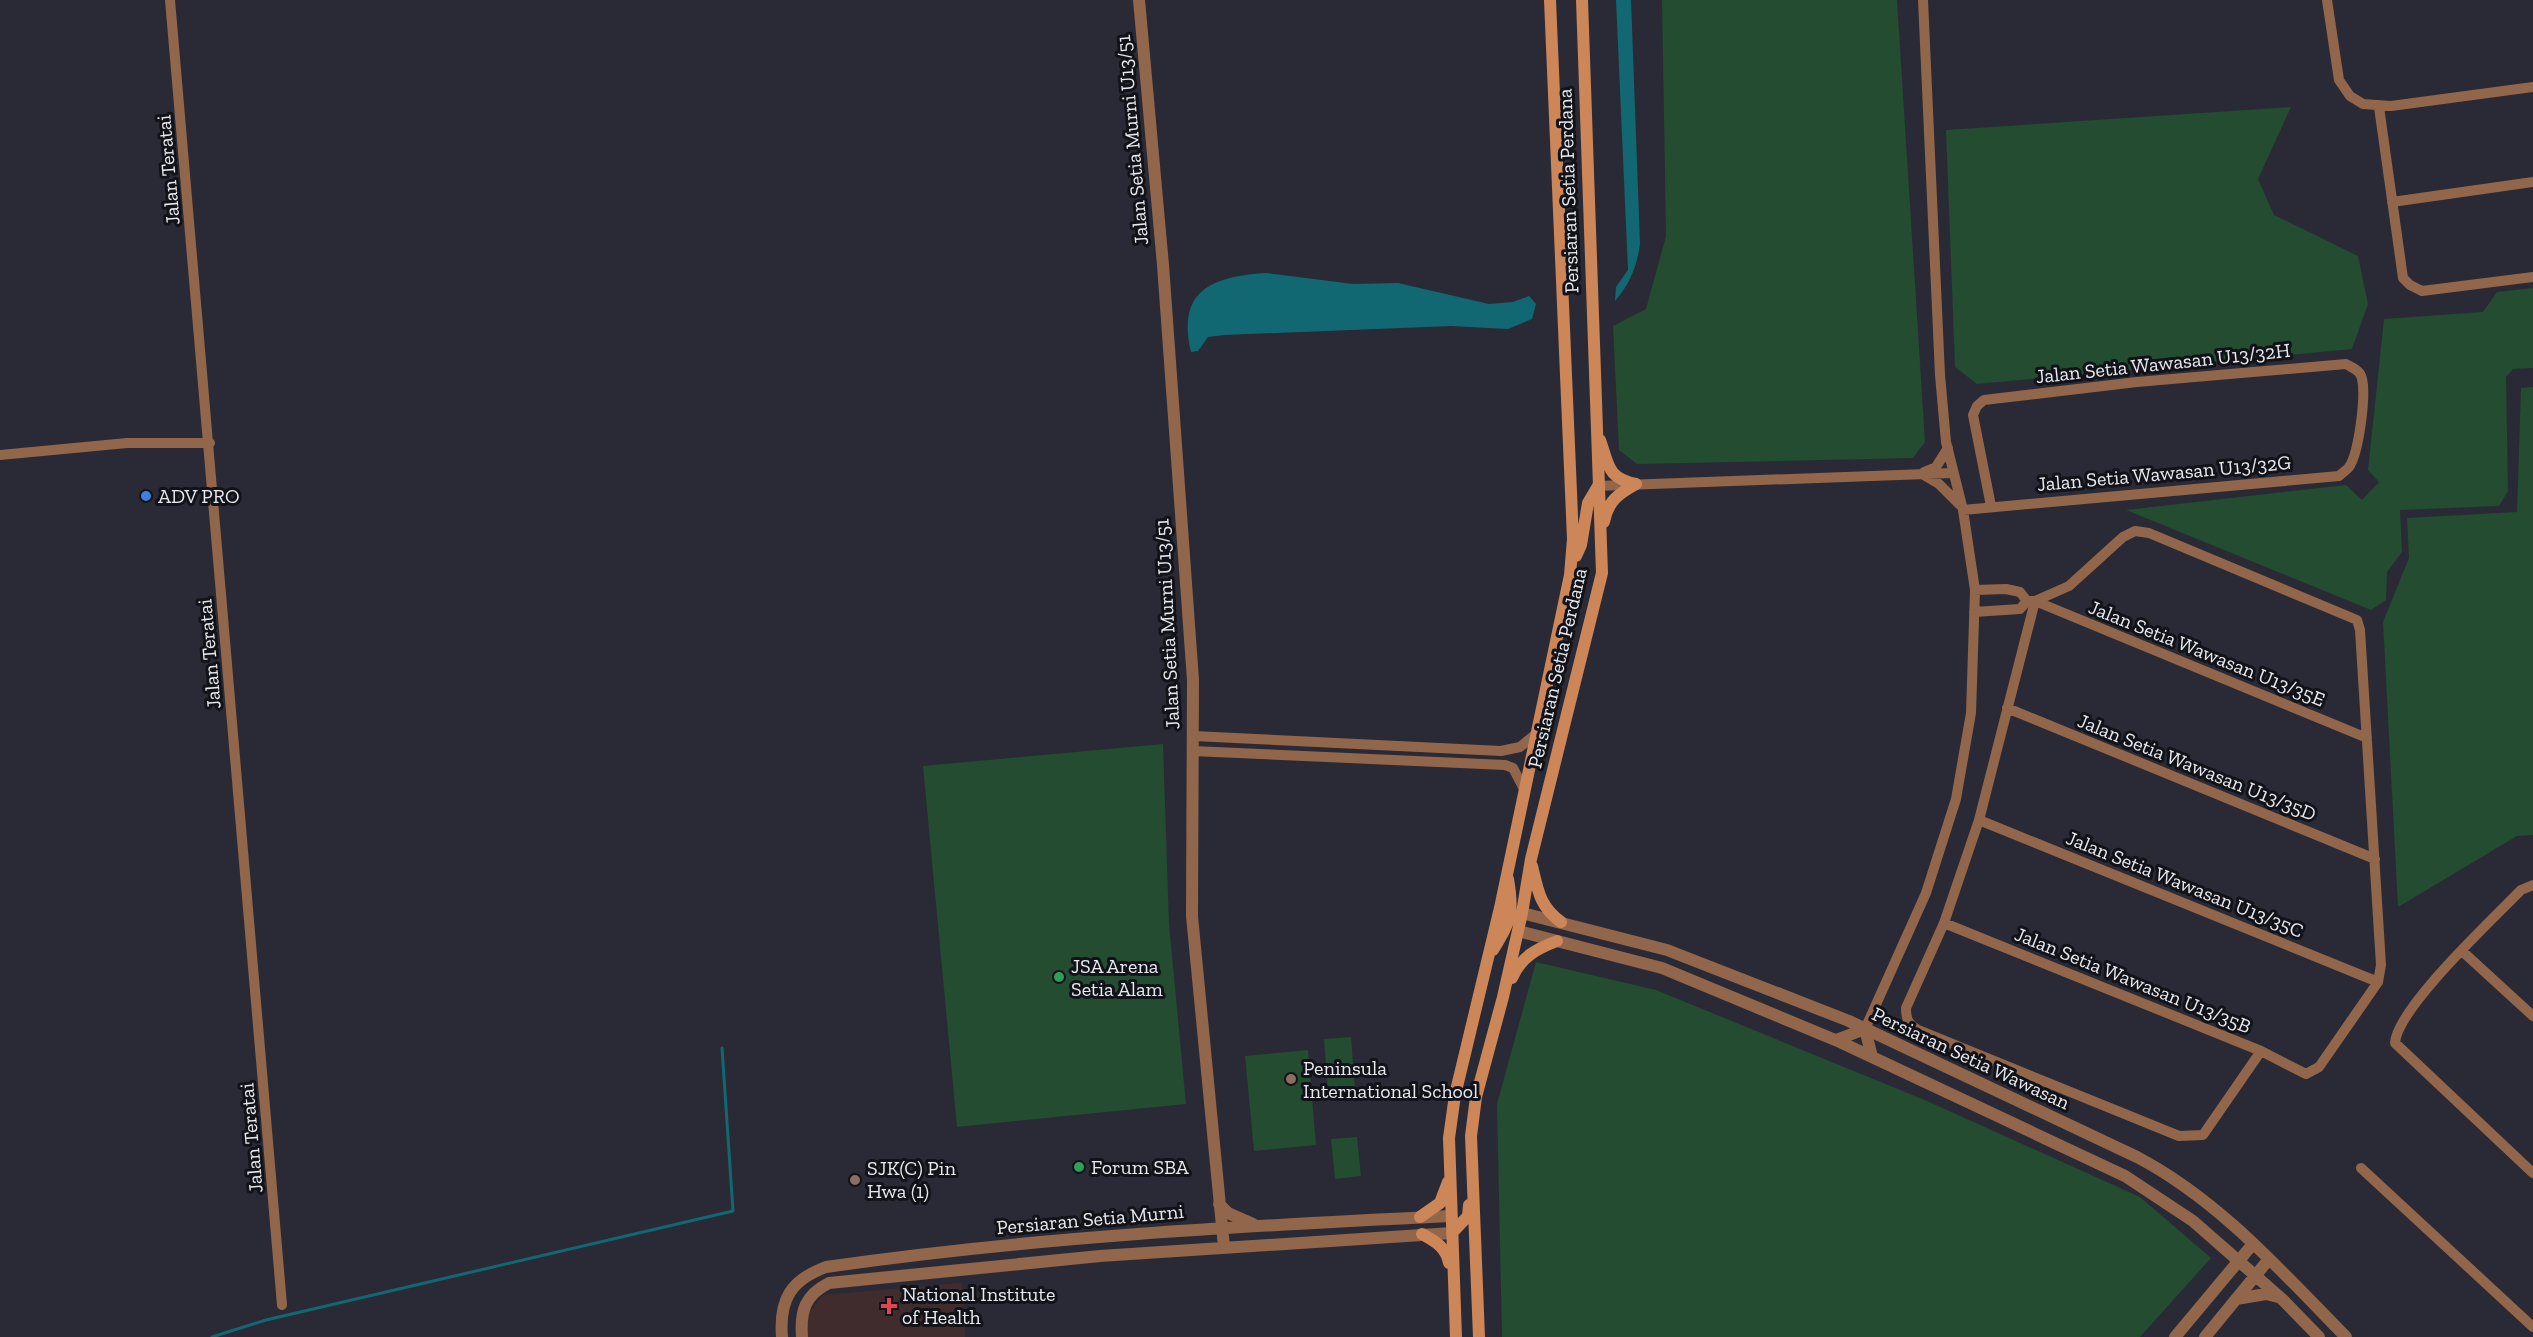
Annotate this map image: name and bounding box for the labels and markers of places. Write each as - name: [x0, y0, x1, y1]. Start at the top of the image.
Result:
- place label: ADV PRO: [158, 484, 239, 508]
- marker: ADV PRO: [139, 489, 153, 503]
- place label: JSA Arena Setia Alam: [1071, 954, 1164, 1001]
- marker: JSA Arena Setia Alam: [1052, 970, 1066, 984]
- place label: Peninsula International School: [1303, 1056, 1478, 1103]
- marker: Peninsula International School: [1284, 1072, 1298, 1086]
- place label: Forum SBA: [1091, 1155, 1190, 1179]
- place label: SJK(C) Pin Hwa (1): [867, 1156, 956, 1203]
- marker: Forum SBA: [1072, 1160, 1086, 1174]
- marker: SJK(C) Pin Hwa (1): [848, 1173, 862, 1187]
- place label: National Institute of Health: [902, 1282, 1055, 1329]
- marker: National Institute of Health: [880, 1297, 898, 1315]

